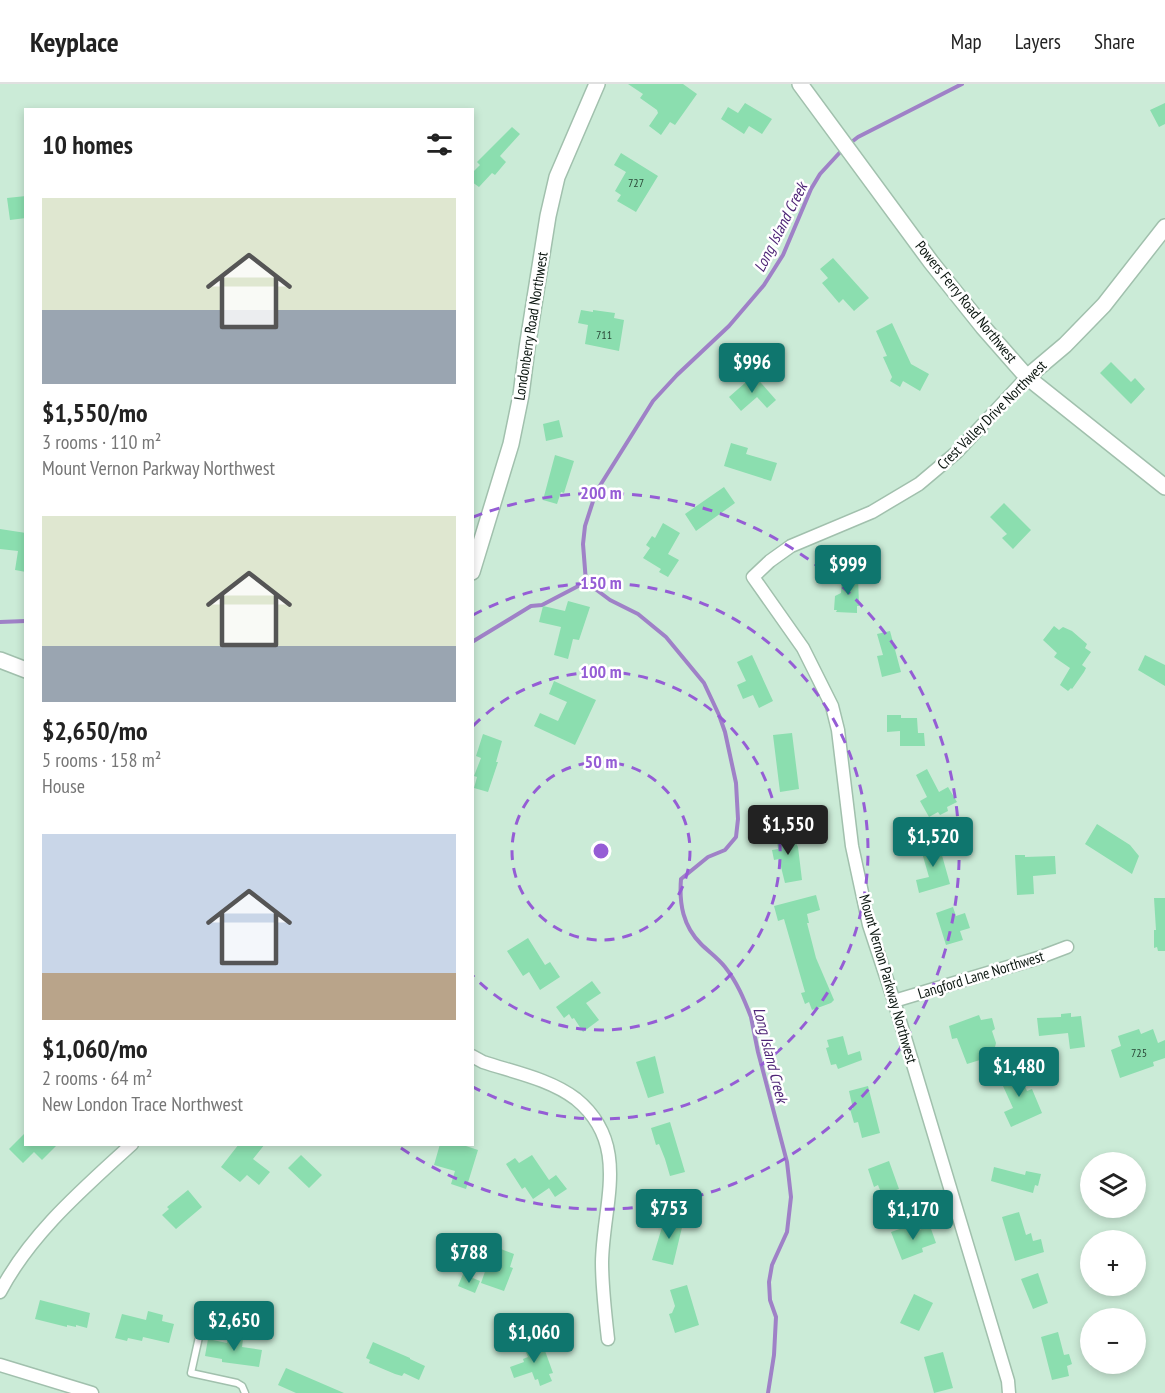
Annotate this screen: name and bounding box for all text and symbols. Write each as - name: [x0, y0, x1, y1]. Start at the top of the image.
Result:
- text: Keyplace: [30, 23, 119, 60]
- text: Map: [951, 28, 982, 55]
- text: Layers: [1015, 28, 1061, 55]
- text: Share: [1094, 28, 1135, 55]
- text: 10 homes: [42, 128, 133, 161]
- icon: filters: [423, 128, 456, 161]
- house number: 727: [628, 175, 644, 190]
- water label: Long Island Creek: [749, 177, 812, 275]
- icon: home: [195, 237, 303, 345]
- street label: Powers Ferry Road Northwest: [911, 237, 1021, 367]
- street label: Londonberry Road Northwest: [509, 250, 552, 402]
- house number: 711: [596, 327, 612, 342]
- pin: $996: [716, 343, 788, 394]
- text: $996: [733, 349, 771, 375]
- street label: Crest Valley Drive Northwest: [933, 356, 1050, 473]
- text: $1,550/mo: [42, 396, 148, 429]
- text: 3 rooms · 110 m²: [42, 429, 161, 455]
- text: Mount Vernon Parkway Northwest: [42, 455, 275, 481]
- text: 200 m: [580, 481, 622, 504]
- pin: $999: [812, 545, 884, 596]
- text: $999: [829, 551, 867, 577]
- icon: home: [195, 555, 303, 663]
- text: 150 m: [580, 571, 622, 594]
- text: 100 m: [580, 660, 622, 683]
- text: $2,650/mo: [42, 714, 148, 747]
- text: 5 rooms · 158 m²: [42, 747, 161, 773]
- text: 50 m: [585, 750, 617, 773]
- text: House: [42, 773, 85, 799]
- pin: $1,550: [739, 805, 837, 856]
- text: $1,550: [762, 811, 814, 837]
- pin: $1,520: [884, 817, 982, 868]
- text: $1,520: [907, 823, 959, 849]
- centre of rings: [591, 841, 611, 861]
- icon: home: [195, 873, 303, 981]
- street label: Mount Vernon Parkway Northwest: [855, 892, 922, 1065]
- street label: Langford Lane Northwest: [915, 946, 1046, 1003]
- water label: Long Island Creek: [749, 1005, 793, 1106]
- text: $1,060/mo: [42, 1032, 148, 1065]
- house number: 725: [1131, 1045, 1147, 1060]
- pin: $1,480: [970, 1047, 1068, 1098]
- text: $1,480: [993, 1053, 1045, 1079]
- text: 2 rooms · 64 m²: [42, 1065, 152, 1091]
- text: New London Trace Northwest: [42, 1091, 243, 1117]
- map controls: [1080, 1152, 1146, 1374]
- button: layers: [1080, 1152, 1146, 1218]
- pin: $753: [633, 1189, 705, 1240]
- pin: $1,170: [864, 1190, 962, 1241]
- text: $753: [650, 1195, 688, 1221]
- text: $1,170: [887, 1196, 939, 1222]
- button: +: [1080, 1230, 1146, 1296]
- pin: $788: [433, 1233, 505, 1284]
- text: $788: [450, 1239, 488, 1265]
- pin: $2,650: [185, 1301, 283, 1352]
- text: $2,650: [208, 1307, 260, 1333]
- button: −: [1080, 1308, 1146, 1374]
- pin: $1,060: [485, 1313, 583, 1364]
- text: $1,060: [508, 1319, 560, 1345]

